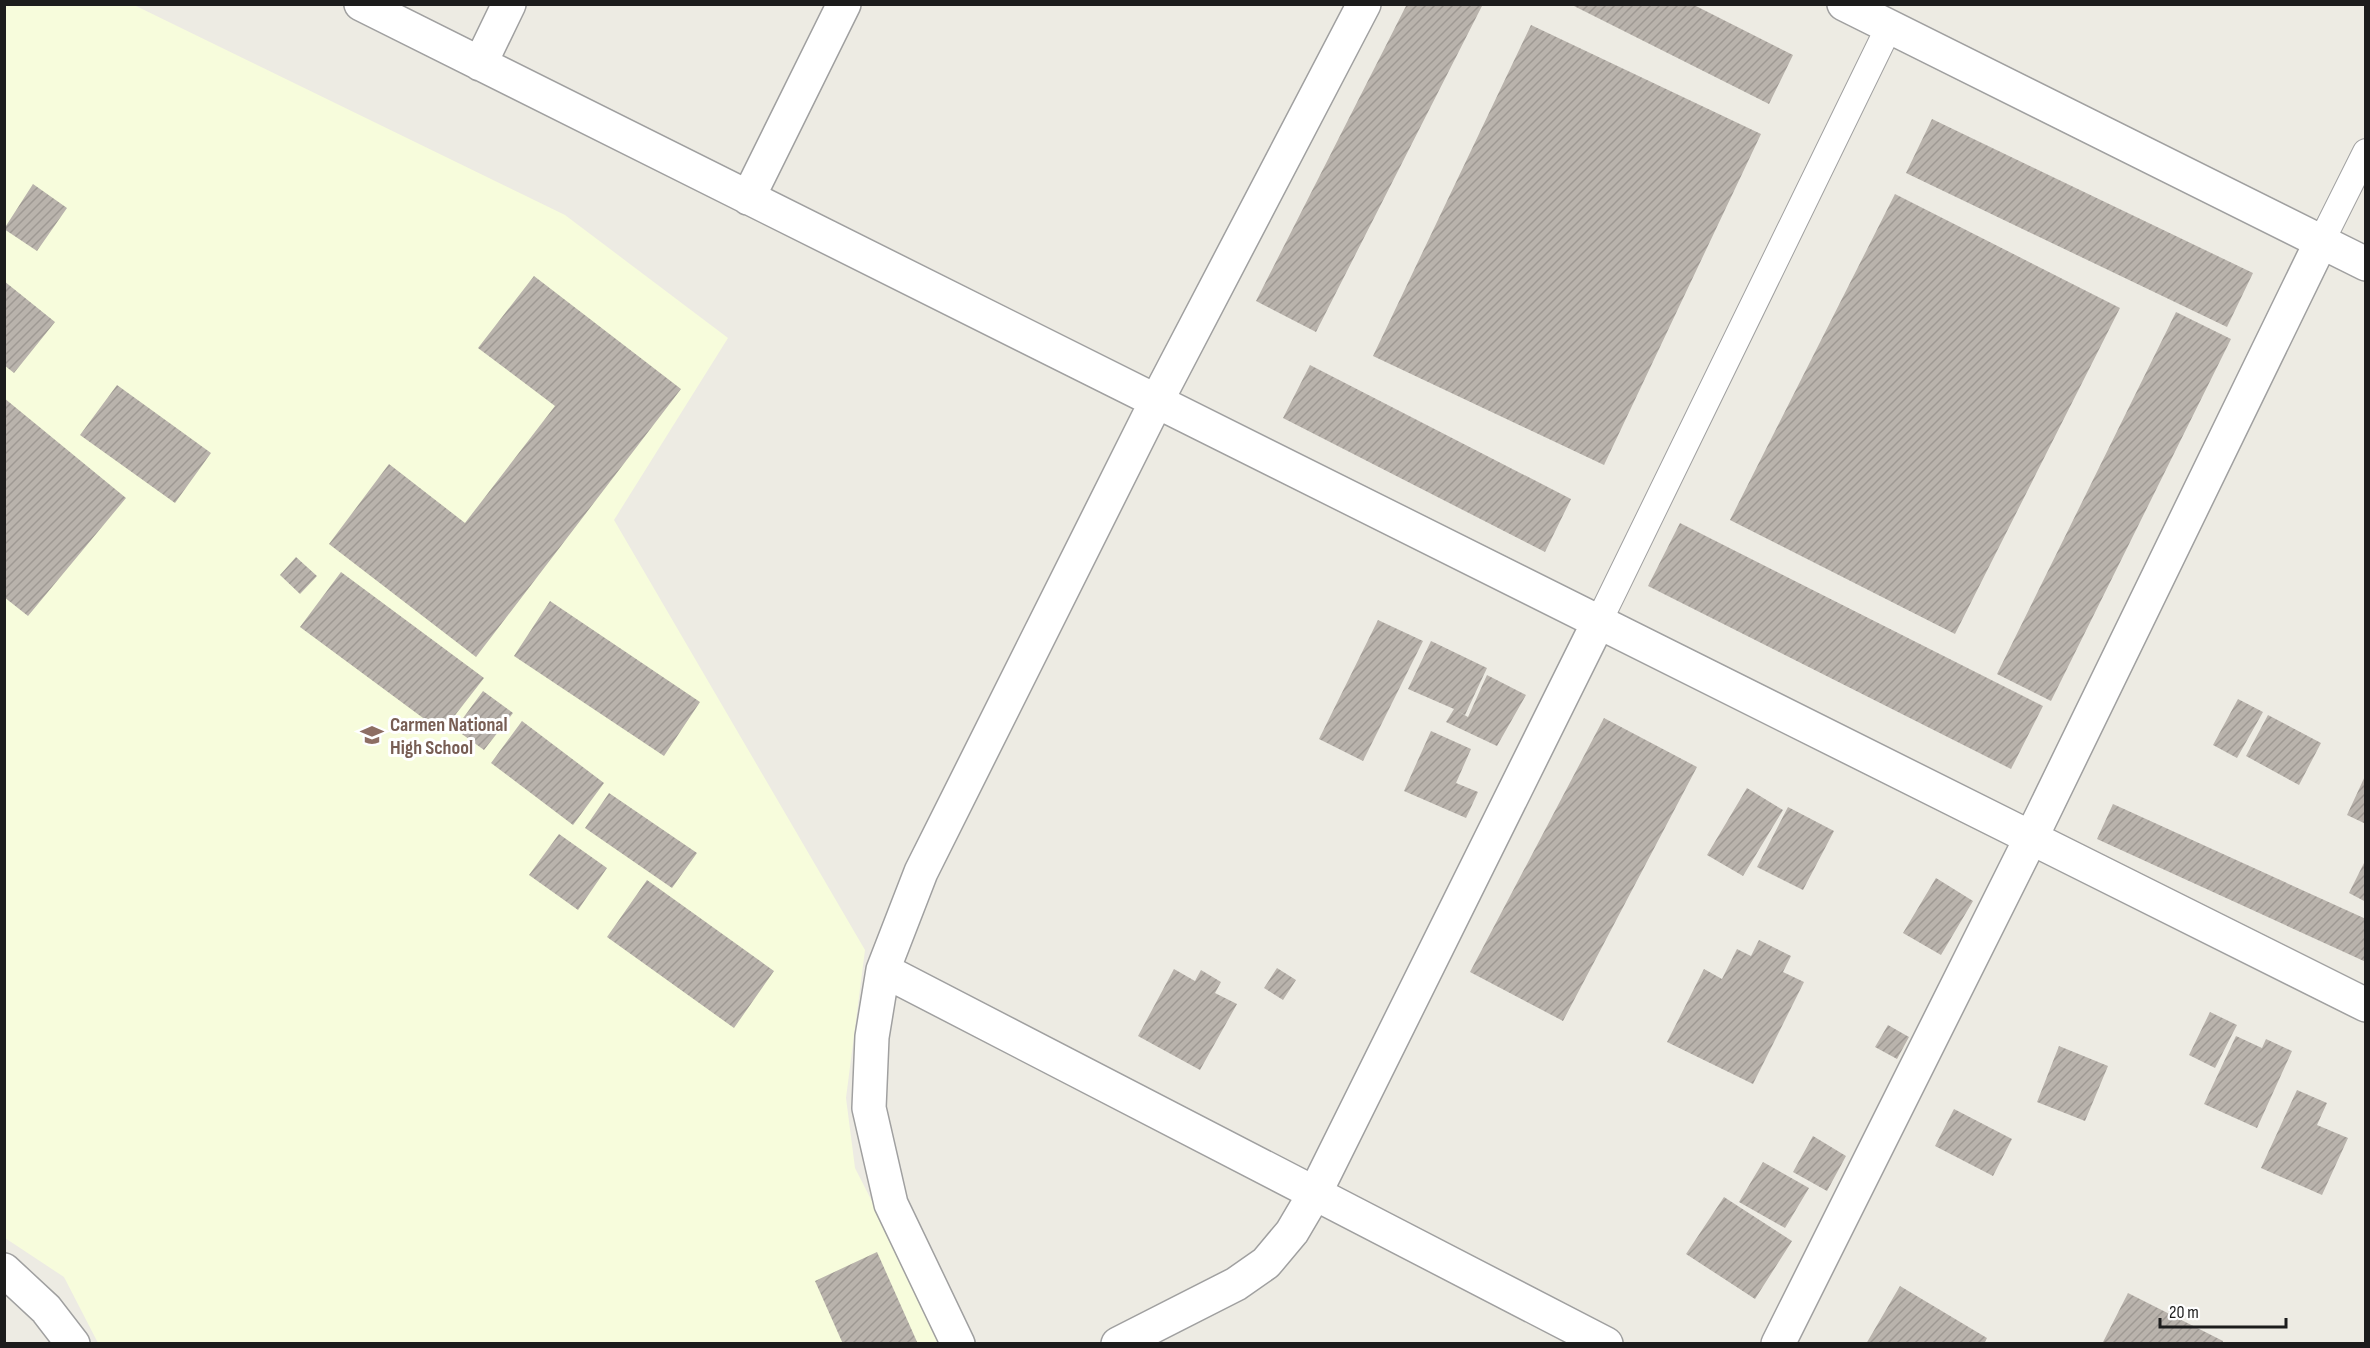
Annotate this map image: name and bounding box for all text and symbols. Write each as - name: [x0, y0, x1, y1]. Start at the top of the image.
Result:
- place label: Carmen National High School: [390, 713, 508, 760]
- school or university icon: Carmen National High School: [359, 722, 385, 748]
- scale bar: [2160, 1291, 2286, 1329]
- text: 20 m: [2169, 1302, 2199, 1323]

